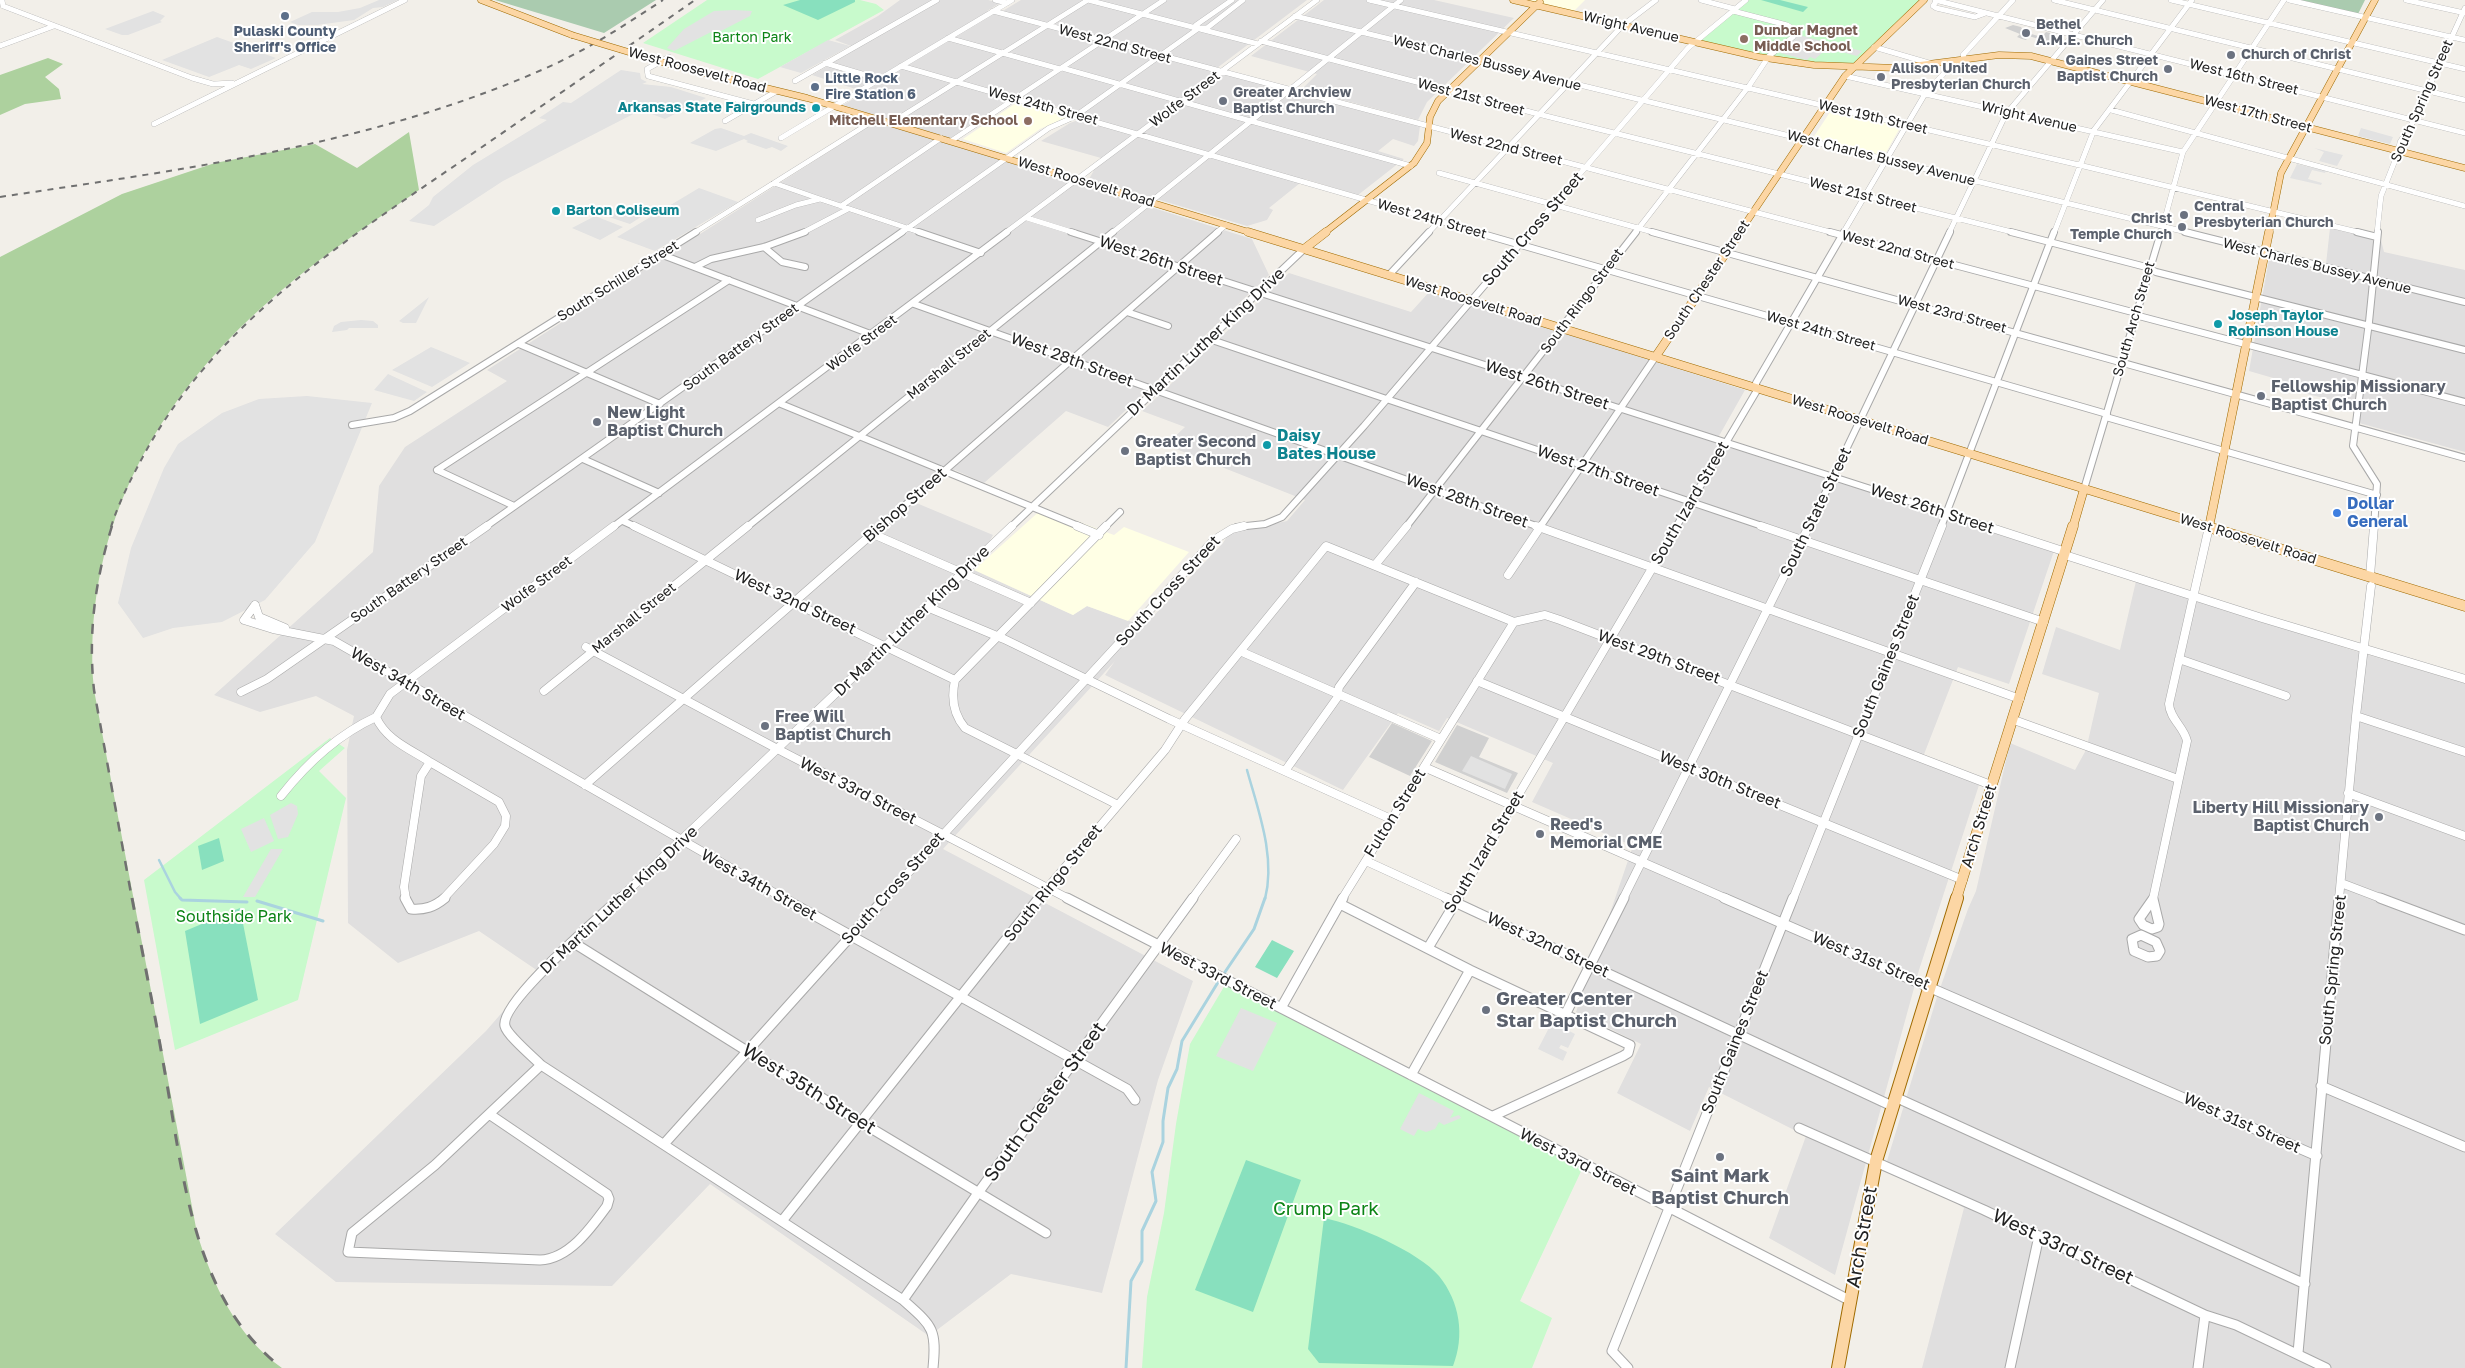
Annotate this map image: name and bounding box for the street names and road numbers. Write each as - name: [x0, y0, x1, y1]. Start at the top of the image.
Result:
- street label: Wright Avenue: [1581, 8, 1681, 46]
- street label: West 22nd Street: [1057, 21, 1173, 67]
- street label: West Charles Bussey Avenue: [1391, 31, 1583, 95]
- street label: South Spring Street: [2387, 37, 2457, 165]
- street label: West Roosevelt Road: [626, 43, 768, 97]
- street label: West 16th Street: [2188, 55, 2300, 99]
- street label: Wolfe Street: [1147, 67, 1223, 131]
- street label: West 21st Street: [1416, 75, 1526, 119]
- street label: West 24th Street: [986, 83, 1100, 129]
- street label: West 17th Street: [2202, 92, 2314, 136]
- street label: West 19th Street: [1817, 96, 1929, 138]
- street label: Wright Avenue: [1979, 98, 2079, 136]
- street label: West 22nd Street: [1448, 125, 1564, 169]
- street label: West Charles Bussey Avenue: [1785, 126, 1977, 190]
- street label: West Roosevelt Road: [1016, 153, 1156, 211]
- street label: South Cross Street: [1478, 168, 1588, 290]
- street label: West 21st Street: [1807, 173, 1919, 217]
- street label: West 24th Street: [1375, 195, 1489, 243]
- street label: South Chester Street: [1661, 217, 1753, 343]
- street label: West 22nd Street: [1840, 227, 1956, 273]
- street label: West 26th Street: [1096, 232, 1226, 290]
- street label: West Charles Bussey Avenue: [2221, 234, 2413, 298]
- street label: South Schiller Street: [554, 237, 682, 325]
- street label: South Ringo Street: [1537, 245, 1627, 357]
- street label: South Arch Street: [2109, 259, 2159, 379]
- street label: Dr Martin Luther King Drive: [1123, 264, 1289, 420]
- street label: West Roosevelt Road: [1403, 272, 1543, 330]
- street label: West 23rd Street: [1895, 291, 2009, 337]
- street label: South Battery Street: [680, 299, 802, 395]
- street label: West 24th Street: [1764, 307, 1878, 355]
- street label: Wolfe Street: [824, 311, 900, 375]
- street label: Marshall Street: [904, 325, 994, 403]
- street label: West 28th Street: [1008, 329, 1136, 391]
- street label: West 26th Street: [1482, 356, 1612, 414]
- street label: West Roosevelt Road: [1790, 391, 1930, 449]
- street label: South Izard Street: [1647, 438, 1733, 568]
- street label: West 27th Street: [1534, 441, 1662, 501]
- street label: South State Street: [1776, 444, 1856, 580]
- street label: Bishop Street: [859, 464, 951, 546]
- street label: West 28th Street: [1403, 470, 1531, 532]
- street label: West 26th Street: [1867, 480, 1997, 538]
- street label: West Roosevelt Road: [2178, 510, 2318, 568]
- street label: South Cross Street: [1112, 532, 1224, 650]
- street label: South Battery Street: [347, 533, 471, 627]
- street label: Dr Martin Luther King Drive: [830, 542, 994, 700]
- street label: Wolfe Street: [499, 552, 575, 616]
- street label: West 32nd Street: [731, 565, 859, 639]
- street label: Marshall Street: [589, 579, 679, 657]
- street label: South Gaines Street: [1848, 591, 1924, 741]
- street label: West 29th Street: [1595, 626, 1723, 688]
- street label: West 34th Street: [347, 643, 469, 725]
- street label: West 30th Street: [1656, 747, 1784, 813]
- street label: West 33rd Street: [796, 753, 920, 829]
- street label: Fulton Street: [1360, 765, 1430, 861]
- street label: Arch Street: [1957, 782, 2001, 870]
- street label: South Izard Street: [1440, 787, 1528, 917]
- street label: South Ringo Street: [1000, 820, 1106, 946]
- street label: Dr Martin Luther King Drive: [536, 822, 702, 978]
- street label: South Cross Street: [837, 828, 949, 948]
- street label: West 34th Street: [698, 845, 820, 925]
- street label: South Spring Street: [2316, 894, 2350, 1046]
- street label: West 32nd Street: [1484, 908, 1612, 982]
- street label: West 31st Street: [1809, 928, 1933, 994]
- street label: West 33rd Street: [1156, 938, 1280, 1014]
- street label: South Gaines Street: [1697, 967, 1773, 1117]
- street label: South Chester Street: [979, 1018, 1111, 1186]
- street label: West 35th Street: [738, 1039, 880, 1139]
- street label: West 31st Street: [2180, 1089, 2304, 1157]
- street label: West 33rd Street: [1516, 1124, 1640, 1200]
- street label: Arch Street: [1842, 1184, 1882, 1290]
- street label: West 33rd Street: [1989, 1204, 2137, 1290]

